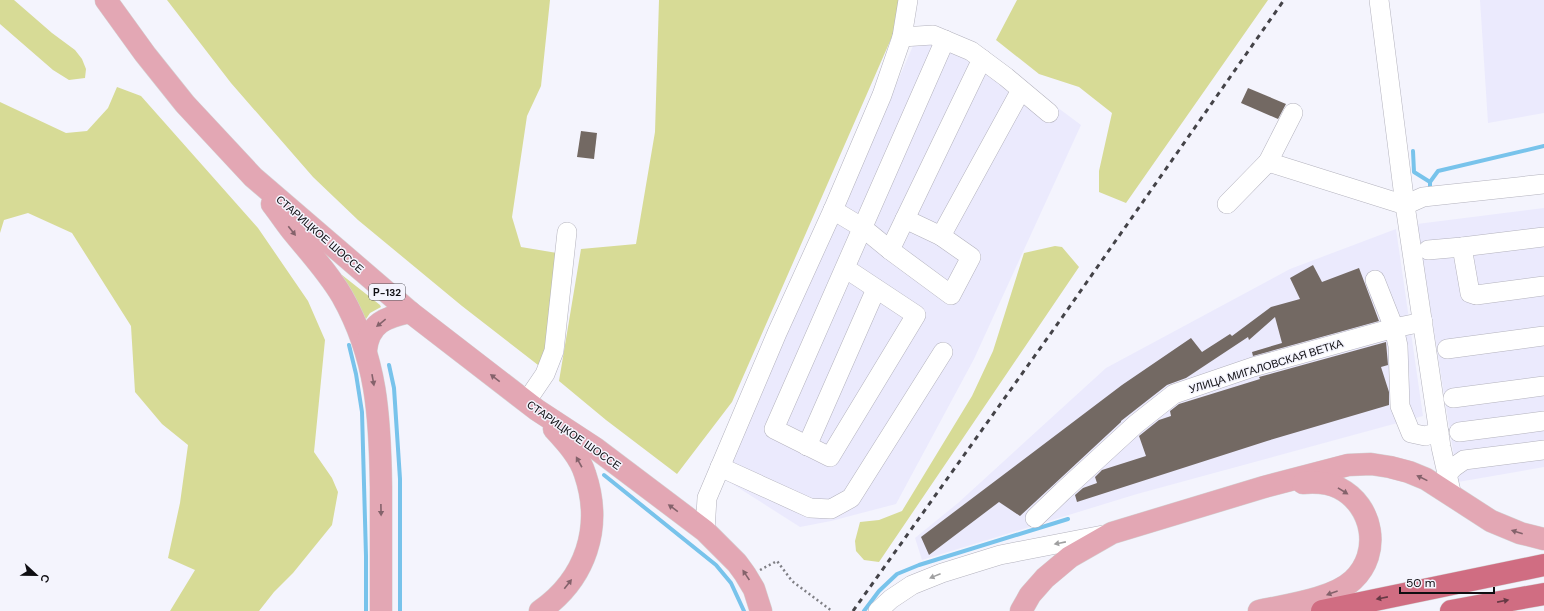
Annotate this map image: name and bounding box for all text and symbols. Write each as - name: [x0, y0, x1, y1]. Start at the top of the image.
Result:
- street label: СТАРИЦКОЕ ШОССЕ: [273, 192, 367, 276]
- one-way arrow: [288, 226, 296, 237]
- road number: Р-132: [369, 284, 405, 300]
- one-way arrow: [375, 318, 386, 327]
- street label: УЛИЦА МИГАЛОВСКАЯ ВЕТКА: [1187, 336, 1345, 396]
- one-way arrow: [490, 373, 501, 382]
- one-way arrow: [370, 374, 376, 386]
- street label: СТАРИЦКОЕ ШОССЕ: [524, 397, 624, 473]
- one-way arrow: [576, 456, 583, 468]
- one-way arrow: [1417, 475, 1428, 481]
- one-way arrow: [1337, 487, 1349, 494]
- one-way arrow: [378, 504, 384, 517]
- one-way arrow: [668, 504, 679, 512]
- one-way arrow: [1510, 529, 1522, 535]
- one-way arrow: [1054, 540, 1066, 546]
- north arrow: [16, 555, 56, 595]
- scale bar: [1400, 569, 1494, 595]
- one-way arrow: [742, 570, 750, 581]
- text: С: [37, 572, 53, 585]
- one-way arrow: [929, 573, 940, 579]
- text: 50 m: [1406, 575, 1435, 591]
- one-way arrow: [564, 579, 573, 590]
- one-way arrow: [1325, 590, 1337, 596]
- one-way arrow: [1376, 595, 1388, 601]
- one-way arrow: [1497, 598, 1509, 604]

